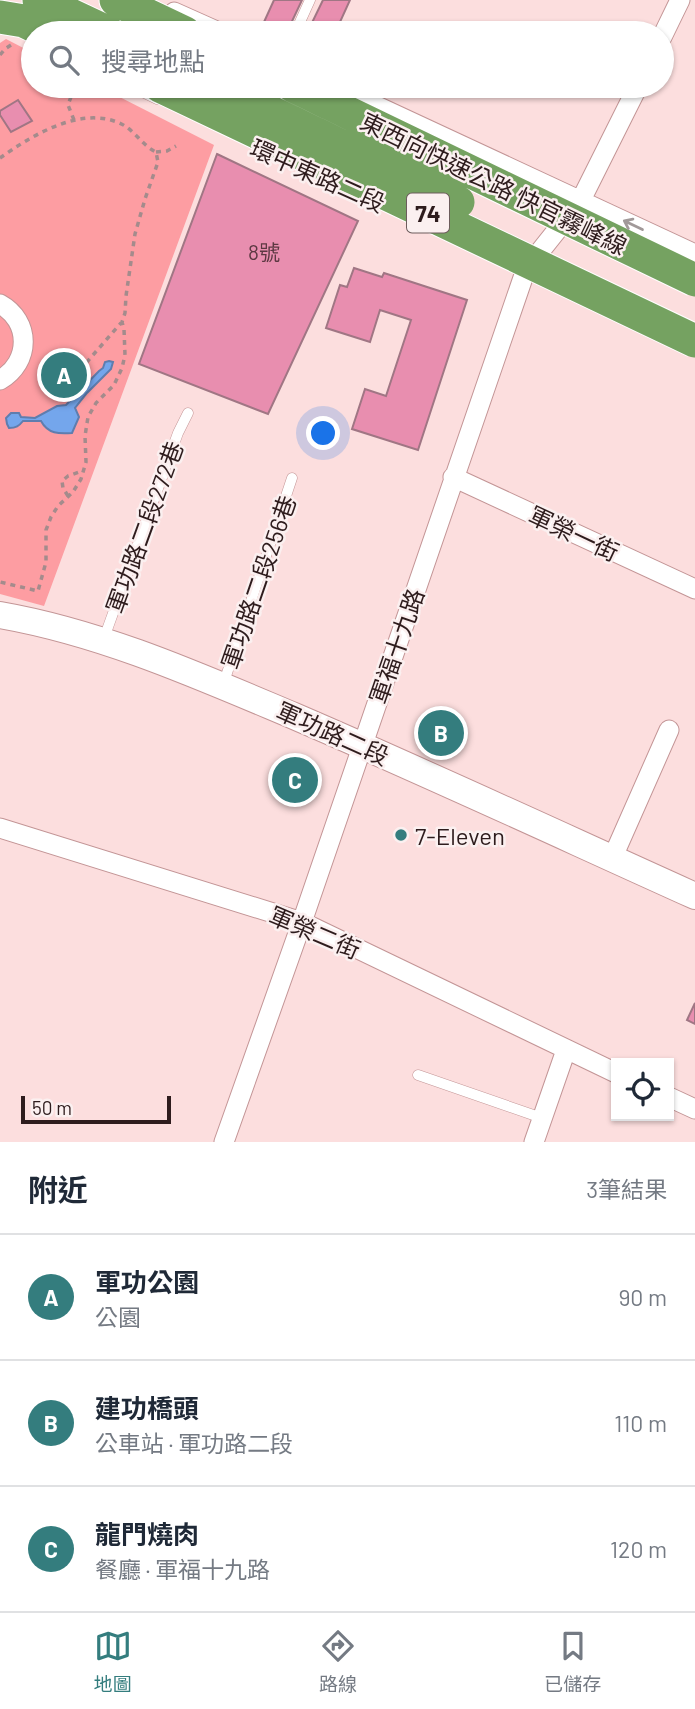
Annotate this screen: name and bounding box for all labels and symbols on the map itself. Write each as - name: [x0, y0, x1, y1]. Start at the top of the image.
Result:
- street label: 東西向快速公路 快官霧峰線: [356, 106, 632, 260]
- street label: 環中東路二段: [246, 132, 390, 218]
- road number: 74: [407, 194, 449, 232]
- one-way arrow: [623, 218, 644, 231]
- house number: 8號: [248, 239, 280, 264]
- pin: A: [41, 349, 87, 401]
- your location: [306, 416, 340, 450]
- street label: 軍功路二段272巷: [99, 437, 189, 617]
- street label: 軍功路二段256巷: [215, 491, 301, 673]
- street label: 軍榮一街: [524, 500, 624, 566]
- street label: 軍福十九路: [363, 585, 429, 707]
- street label: 軍功路二段: [272, 695, 394, 771]
- pin: B: [418, 707, 464, 759]
- pin: C: [272, 754, 318, 806]
- place label: 7-Eleven: [415, 821, 505, 850]
- marker: 7-Eleven: [393, 827, 409, 843]
- street label: 軍榮二街: [265, 900, 365, 964]
- scale bar: [21, 1093, 172, 1125]

